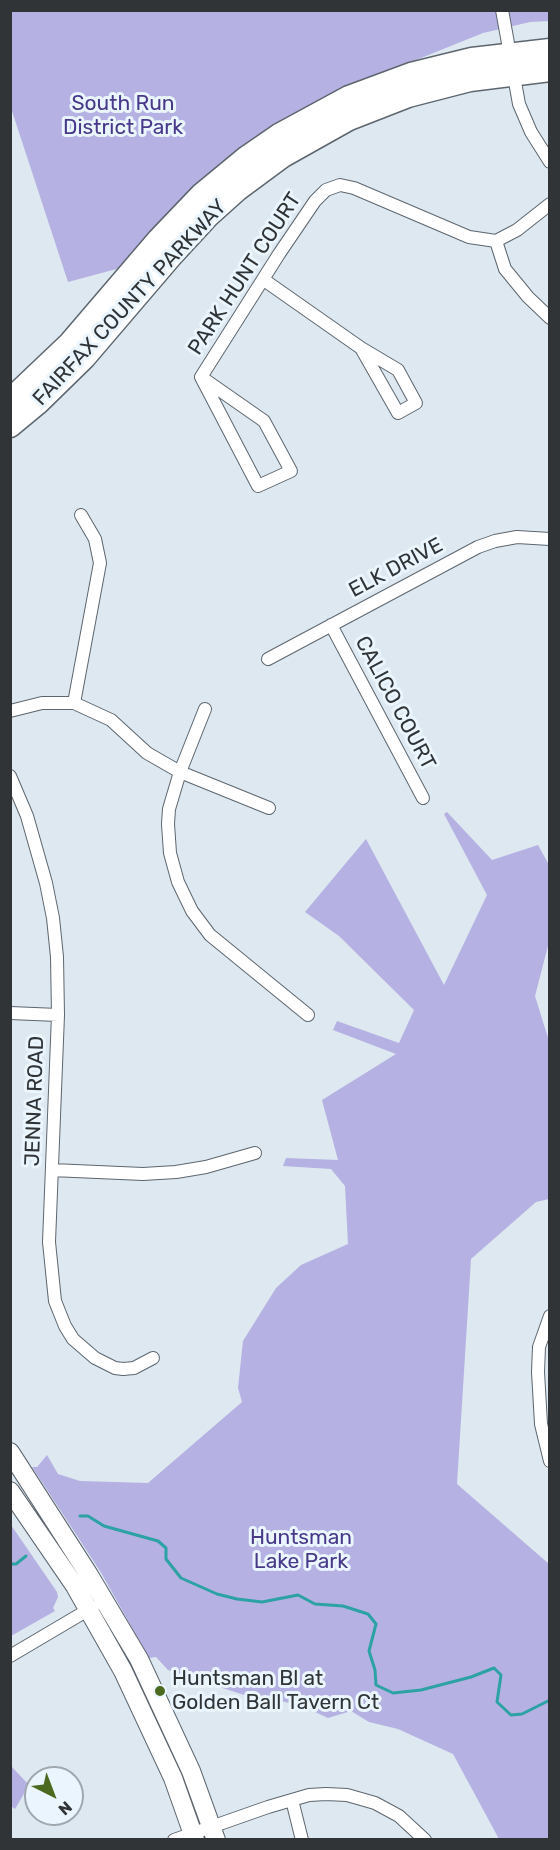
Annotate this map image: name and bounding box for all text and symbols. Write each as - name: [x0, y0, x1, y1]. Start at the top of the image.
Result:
- park label: South Run District Park: [63, 91, 183, 141]
- street label: PARK HUNT COURT: [183, 188, 307, 360]
- street label: FAIRFAX COUNTY PARKWAY: [28, 195, 232, 411]
- street label: ELK DRIVE: [345, 533, 447, 603]
- street label: CALICO COURT: [349, 632, 441, 774]
- street label: JENNA ROAD: [20, 1035, 50, 1167]
- park label: Huntsman Lake Park: [250, 1525, 352, 1575]
- place label: Huntsman Bl at Golden Ball Tavern Ct: [172, 1666, 379, 1716]
- marker: Huntsman Bl at Golden Ball Tavern Ct: [153, 1684, 167, 1698]
- north arrow: [24, 1766, 84, 1826]
- text: N: [54, 1797, 76, 1819]

